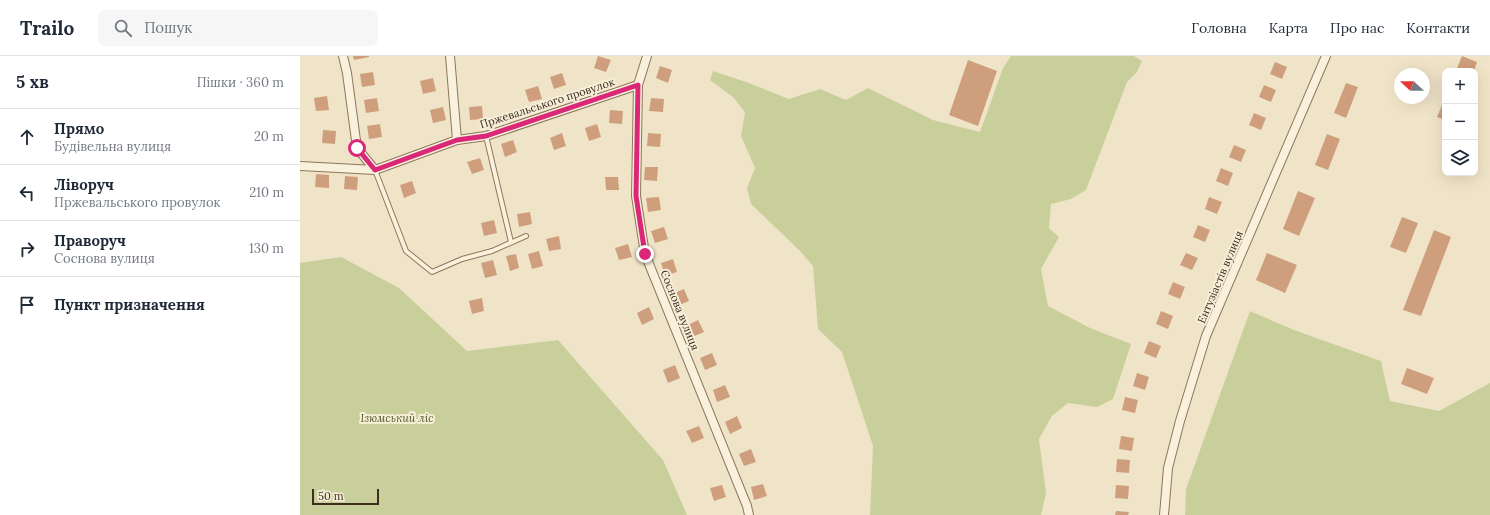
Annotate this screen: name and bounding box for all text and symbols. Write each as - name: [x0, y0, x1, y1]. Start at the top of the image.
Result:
- search box: [98, 10, 378, 46]
- text: Trailo: [20, 16, 74, 40]
- icon: search: [112, 17, 134, 39]
- text: Пошук: [144, 18, 192, 37]
- text: Головна: [1191, 19, 1247, 37]
- text: Карта: [1269, 19, 1308, 37]
- text: Про нас: [1330, 19, 1384, 37]
- text: Контакти: [1406, 19, 1470, 37]
- north arrow: [1394, 68, 1430, 104]
- map controls: [1442, 68, 1478, 176]
- button: +: [1442, 68, 1478, 104]
- text: 5 хв: [16, 71, 49, 93]
- text: Пішки · 360 m: [197, 74, 284, 91]
- street label: Пржевальського провулок: [478, 75, 616, 131]
- button: −: [1442, 104, 1478, 140]
- text: Прямо: [54, 119, 104, 138]
- icon: ahead: [16, 126, 38, 148]
- text: 20 m: [254, 128, 284, 145]
- text: Будівельна вулиця: [54, 138, 171, 155]
- route start: [348, 139, 366, 157]
- button: layers: [1442, 140, 1478, 176]
- text: Ліворуч: [54, 175, 114, 194]
- icon: left: [16, 182, 38, 204]
- text: 210 m: [249, 184, 284, 201]
- text: Пржевальського провулок: [54, 194, 221, 211]
- street label: Ентузіастів вулиця: [1194, 228, 1246, 326]
- text: Праворуч: [54, 231, 126, 250]
- icon: right: [16, 238, 38, 260]
- text: 130 m: [249, 240, 284, 257]
- route end: [636, 245, 654, 263]
- text: Соснова вулиця: [54, 250, 155, 267]
- street label: Соснова вулиця: [658, 268, 702, 352]
- icon: arrive: [16, 294, 38, 316]
- text: Пункт призначення: [54, 295, 205, 314]
- park label: Ізюмський ліс: [361, 411, 433, 425]
- scale bar: [312, 487, 379, 506]
- text: 50 m: [318, 489, 344, 503]

